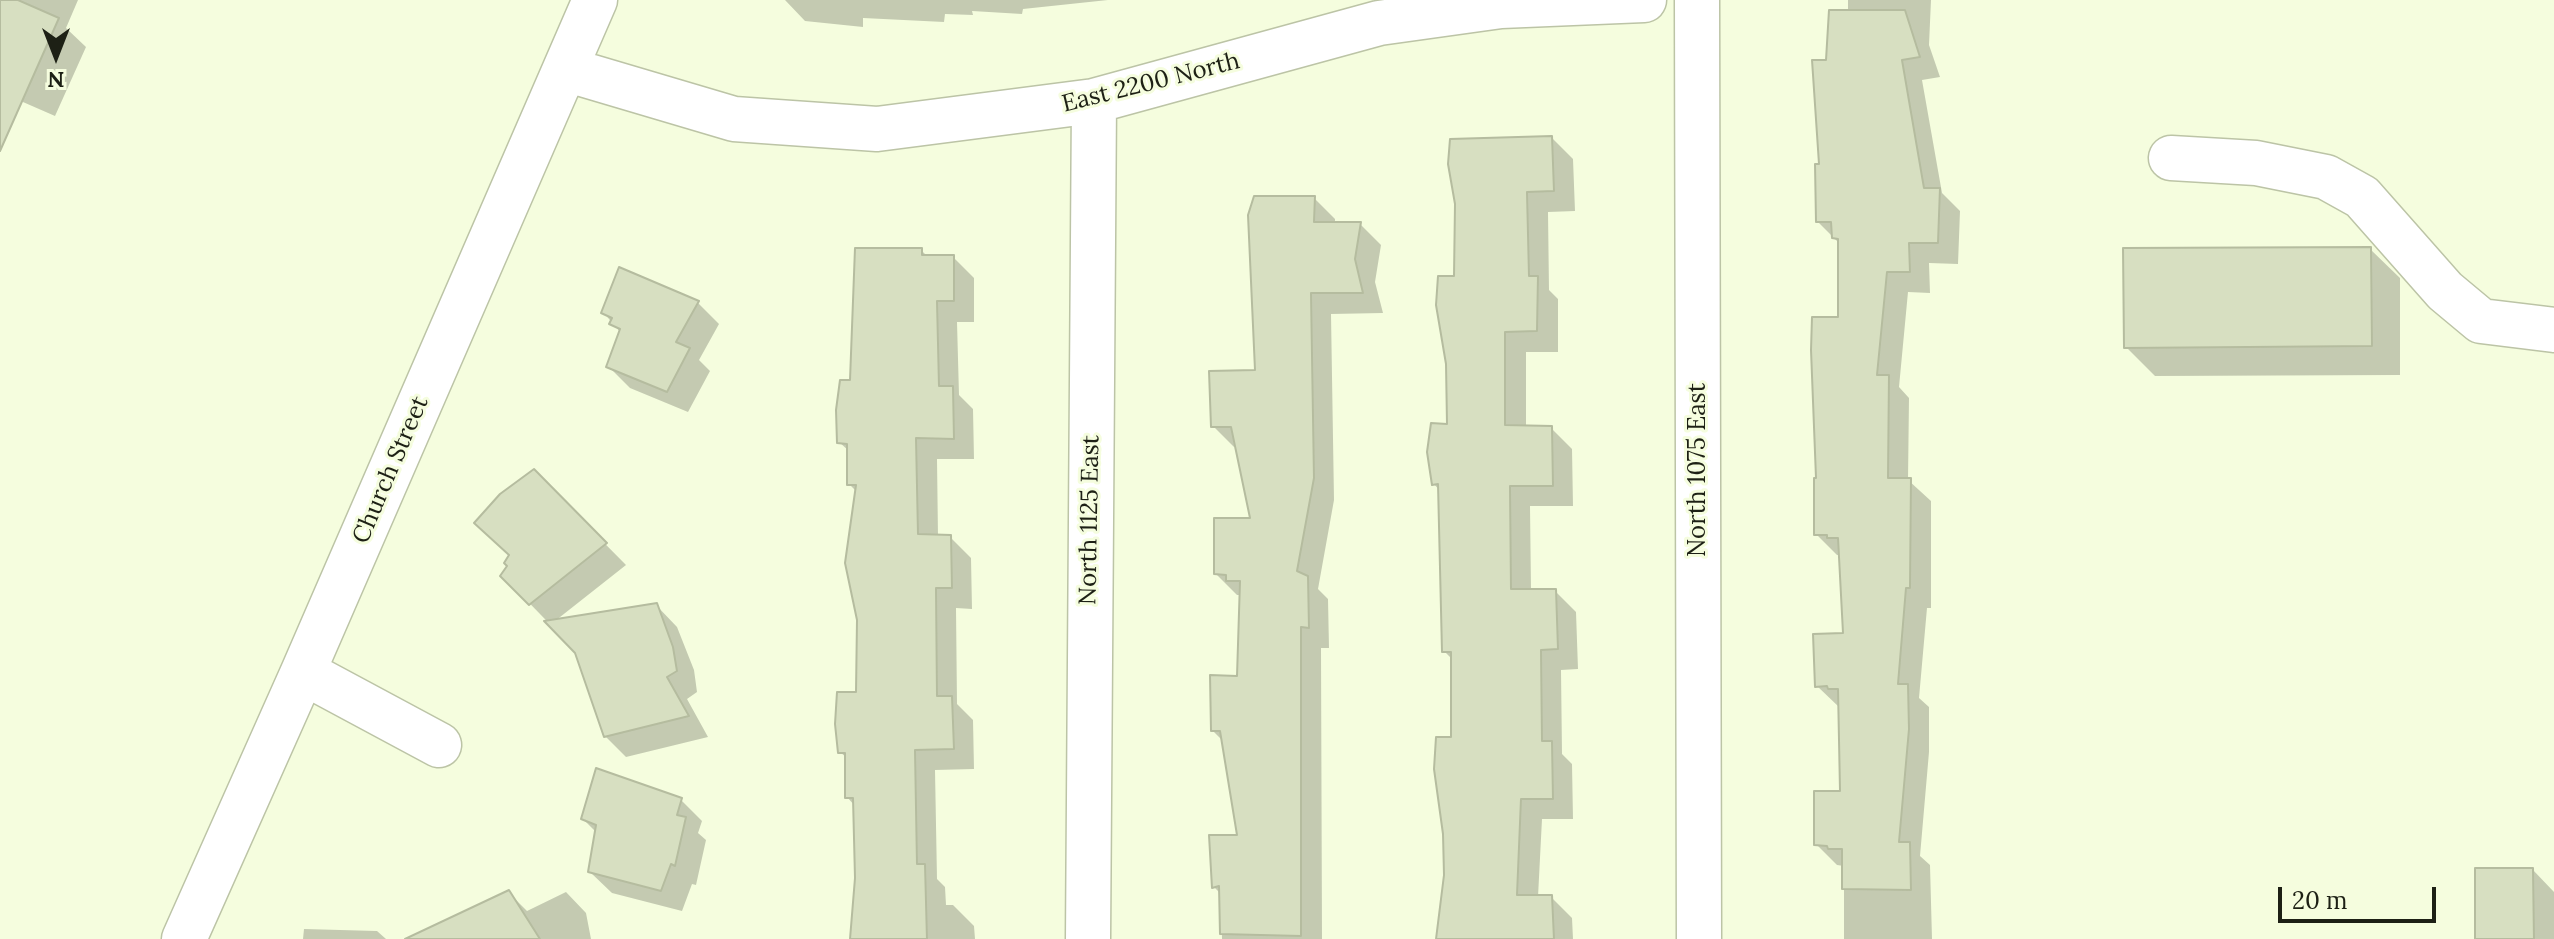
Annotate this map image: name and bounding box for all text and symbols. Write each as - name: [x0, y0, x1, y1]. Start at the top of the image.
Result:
- north arrow: [16, 16, 96, 96]
- street label: East 2200 North: [1059, 47, 1243, 119]
- text: N: [48, 66, 65, 94]
- street label: North 1075 East: [1684, 383, 1712, 557]
- street label: Church Street: [347, 392, 435, 548]
- street label: North 1125 East: [1074, 435, 1106, 605]
- scale bar: [2282, 871, 2440, 921]
- text: 20 m: [2292, 885, 2348, 916]

